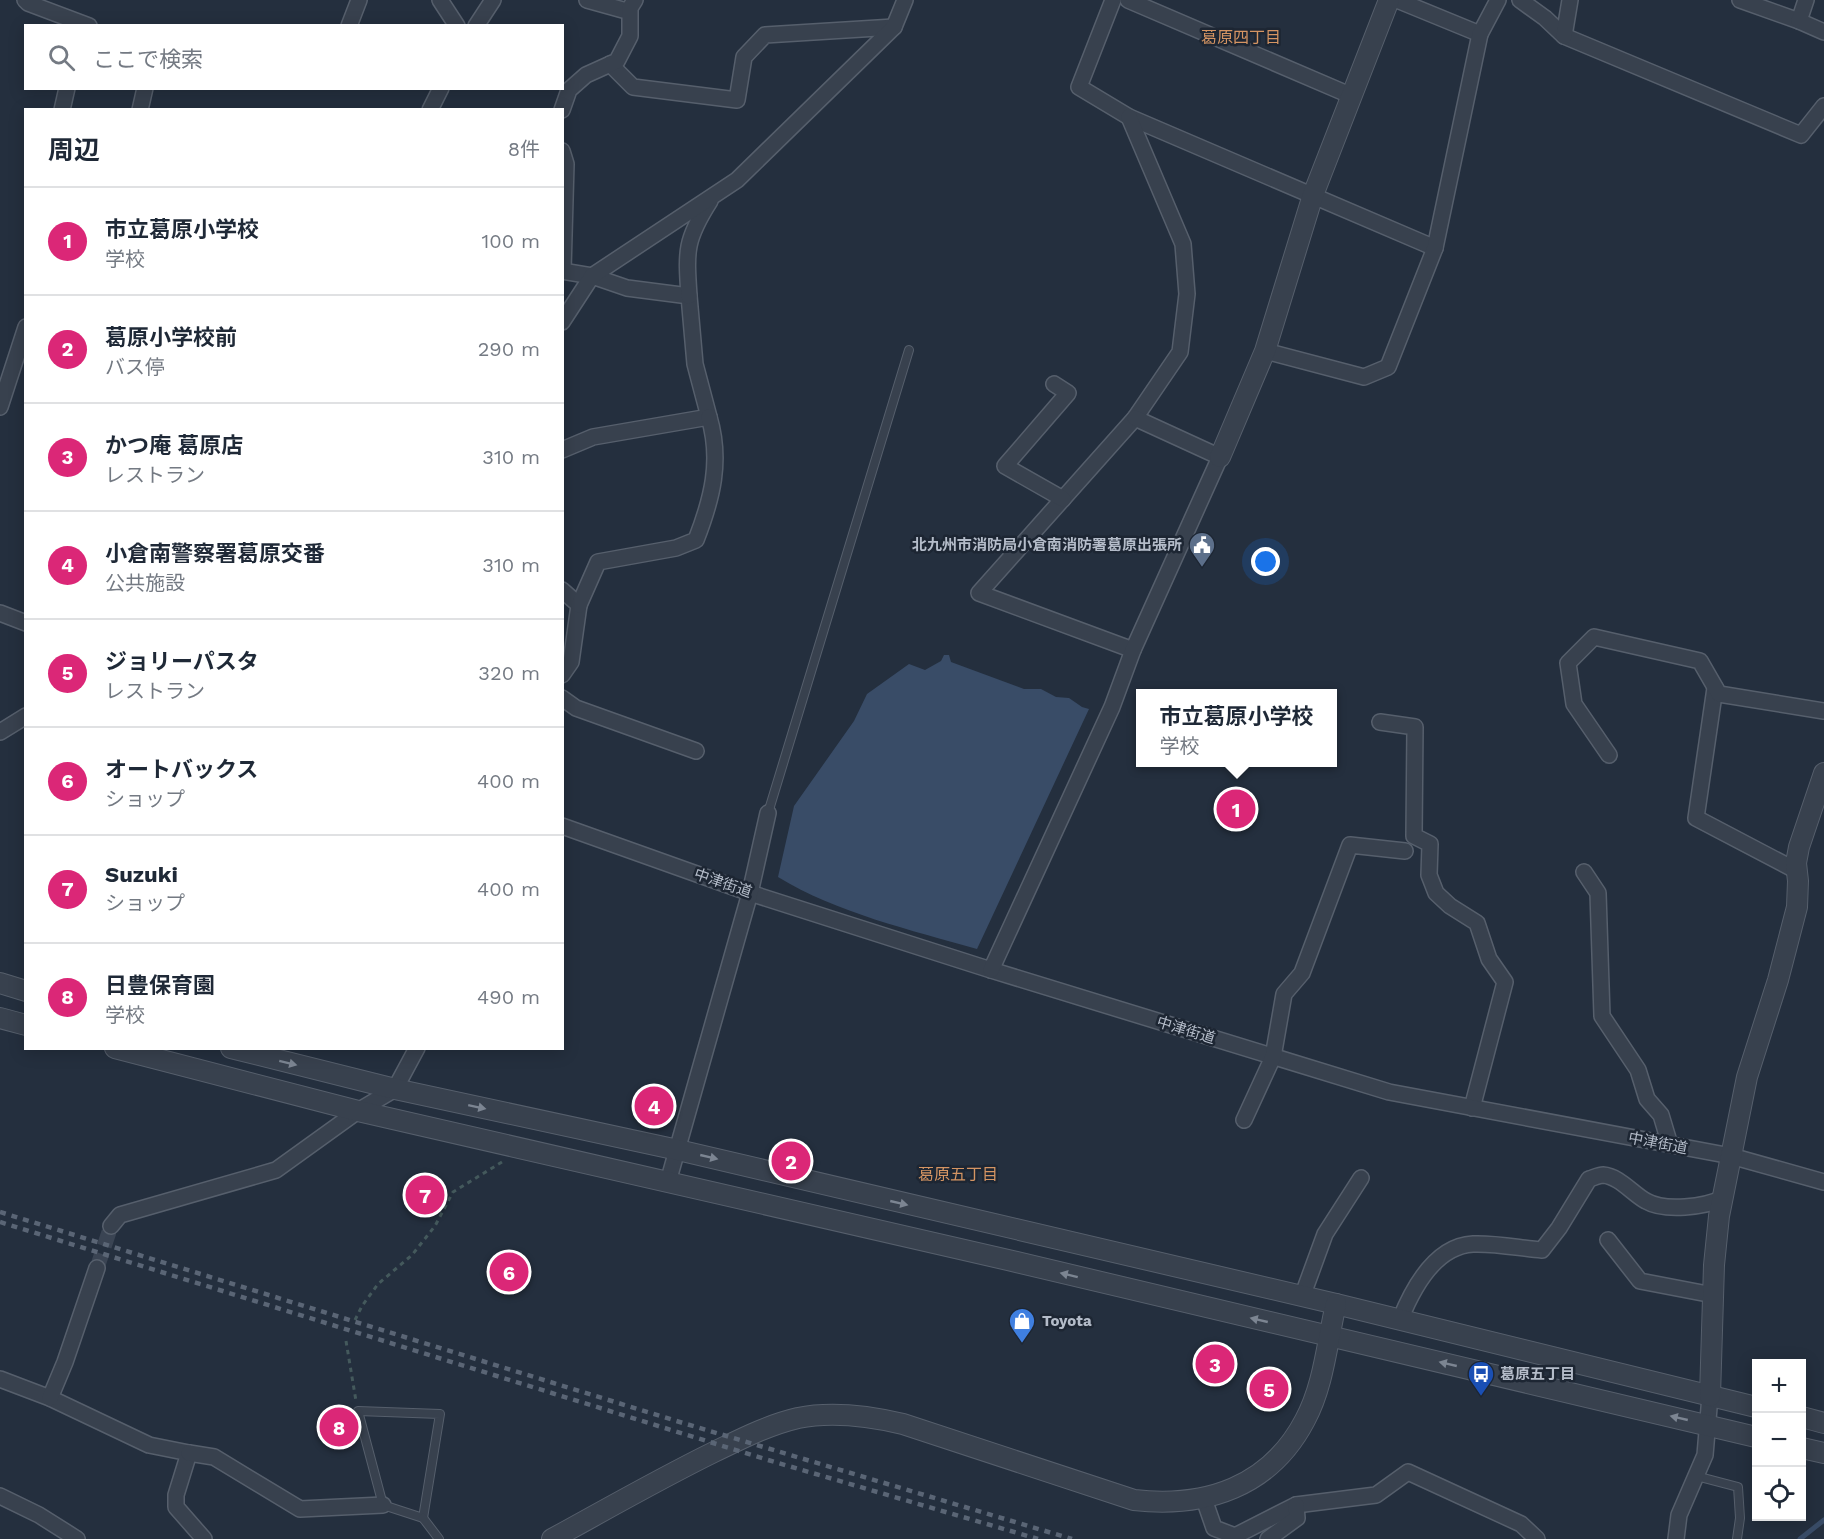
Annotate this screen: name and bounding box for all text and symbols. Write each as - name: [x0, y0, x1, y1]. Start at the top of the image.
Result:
- search box: [24, 24, 564, 90]
- district label: 葛原四丁目: [1201, 28, 1281, 47]
- icon: search: [45, 41, 78, 74]
- text: ここで検索: [93, 47, 203, 72]
- text: 周辺: [48, 135, 100, 165]
- text: 8件: [508, 137, 540, 161]
- text: 市立葛原小学校: [105, 217, 259, 242]
- text: 1: [63, 229, 72, 253]
- text: 100 m: [481, 229, 540, 253]
- text: 学校: [105, 247, 145, 271]
- text: 葛原小学校前: [105, 325, 237, 350]
- text: 2: [62, 337, 73, 361]
- text: 290 m: [478, 337, 540, 361]
- text: バス停: [105, 355, 165, 379]
- text: かつ庵 葛原店: [105, 433, 243, 458]
- text: 3: [62, 445, 73, 469]
- text: 310 m: [482, 445, 540, 469]
- text: レストラン: [105, 463, 205, 487]
- public building icon: 北九州市消防局小倉南消防署葛原出張所: [1187, 530, 1217, 568]
- place label: 北九州市消防局小倉南消防署葛原出張所: [912, 536, 1182, 554]
- text: 小倉南警察署葛原交番: [105, 541, 325, 566]
- your location: [1251, 547, 1280, 576]
- text: 4: [61, 553, 74, 577]
- text: 310 m: [482, 553, 540, 577]
- text: 公共施設: [105, 571, 185, 595]
- text: ジョリーパスタ: [105, 649, 259, 674]
- text: 5: [62, 661, 73, 685]
- text: 320 m: [478, 661, 540, 685]
- text: レストラン: [105, 679, 205, 703]
- popup: [1136, 689, 1337, 767]
- text: 市立葛原小学校: [1159, 704, 1314, 729]
- text: 学校: [1159, 734, 1199, 758]
- text: オートバックス: [105, 757, 258, 782]
- text: 6: [61, 769, 74, 793]
- text: 400 m: [477, 769, 540, 793]
- pin: 1: [1216, 786, 1256, 832]
- text: ショップ: [105, 787, 185, 811]
- text: Suzuki: [105, 862, 178, 887]
- street label: 中津街道: [692, 865, 754, 901]
- text: 7: [61, 877, 74, 901]
- text: 400 m: [477, 877, 540, 901]
- text: ショップ: [105, 891, 185, 915]
- text: 日豊保育園: [105, 973, 215, 998]
- text: 8: [61, 985, 74, 1009]
- text: 490 m: [477, 985, 540, 1009]
- text: 学校: [105, 1003, 145, 1027]
- street label: 中津街道: [1155, 1013, 1217, 1047]
- one-way arrow: [278, 1058, 297, 1068]
- pin: 4: [634, 1084, 674, 1128]
- one-way arrow: [468, 1103, 487, 1112]
- street label: 中津街道: [1627, 1128, 1689, 1158]
- pin: 2: [772, 1138, 810, 1184]
- one-way arrow: [700, 1153, 718, 1163]
- district label: 葛原五丁目: [918, 1165, 998, 1184]
- pin: 7: [406, 1172, 444, 1218]
- one-way arrow: [889, 1198, 908, 1208]
- pin: 6: [490, 1250, 528, 1294]
- one-way arrow: [1060, 1270, 1078, 1280]
- shop icon: Toyota: [1007, 1306, 1037, 1344]
- place label: Toyota: [1042, 1312, 1092, 1330]
- one-way arrow: [1249, 1314, 1268, 1324]
- pin: 3: [1196, 1342, 1234, 1386]
- one-way arrow: [1439, 1359, 1458, 1368]
- bus stop icon: 葛原五丁目: [1466, 1359, 1496, 1397]
- map controls: [1752, 1359, 1806, 1521]
- button: +: [1752, 1359, 1806, 1413]
- place label: 葛原五丁目: [1500, 1365, 1575, 1383]
- pin: 5: [1250, 1366, 1288, 1412]
- pin: 8: [320, 1404, 358, 1450]
- one-way arrow: [1669, 1413, 1688, 1422]
- button: −: [1752, 1413, 1806, 1467]
- button: locate: [1752, 1467, 1806, 1521]

